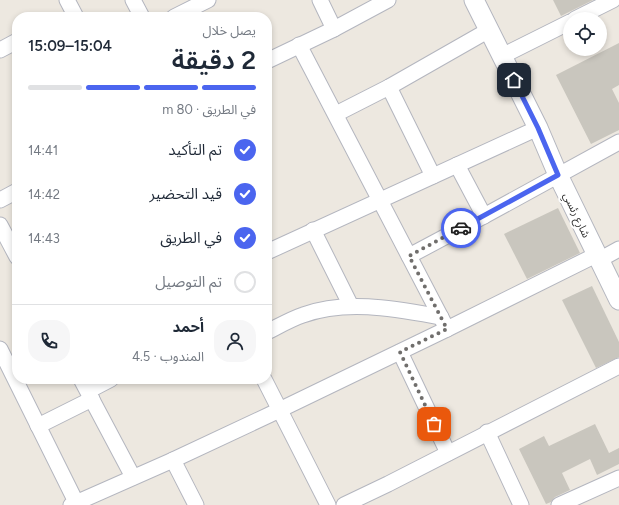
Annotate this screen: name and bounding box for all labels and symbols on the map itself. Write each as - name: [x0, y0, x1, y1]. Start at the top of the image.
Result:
- pin: [497, 63, 531, 97]
- street label: شارع رئسي: [558, 191, 593, 241]
- courier: [441, 208, 481, 248]
- pin: [417, 407, 451, 441]

